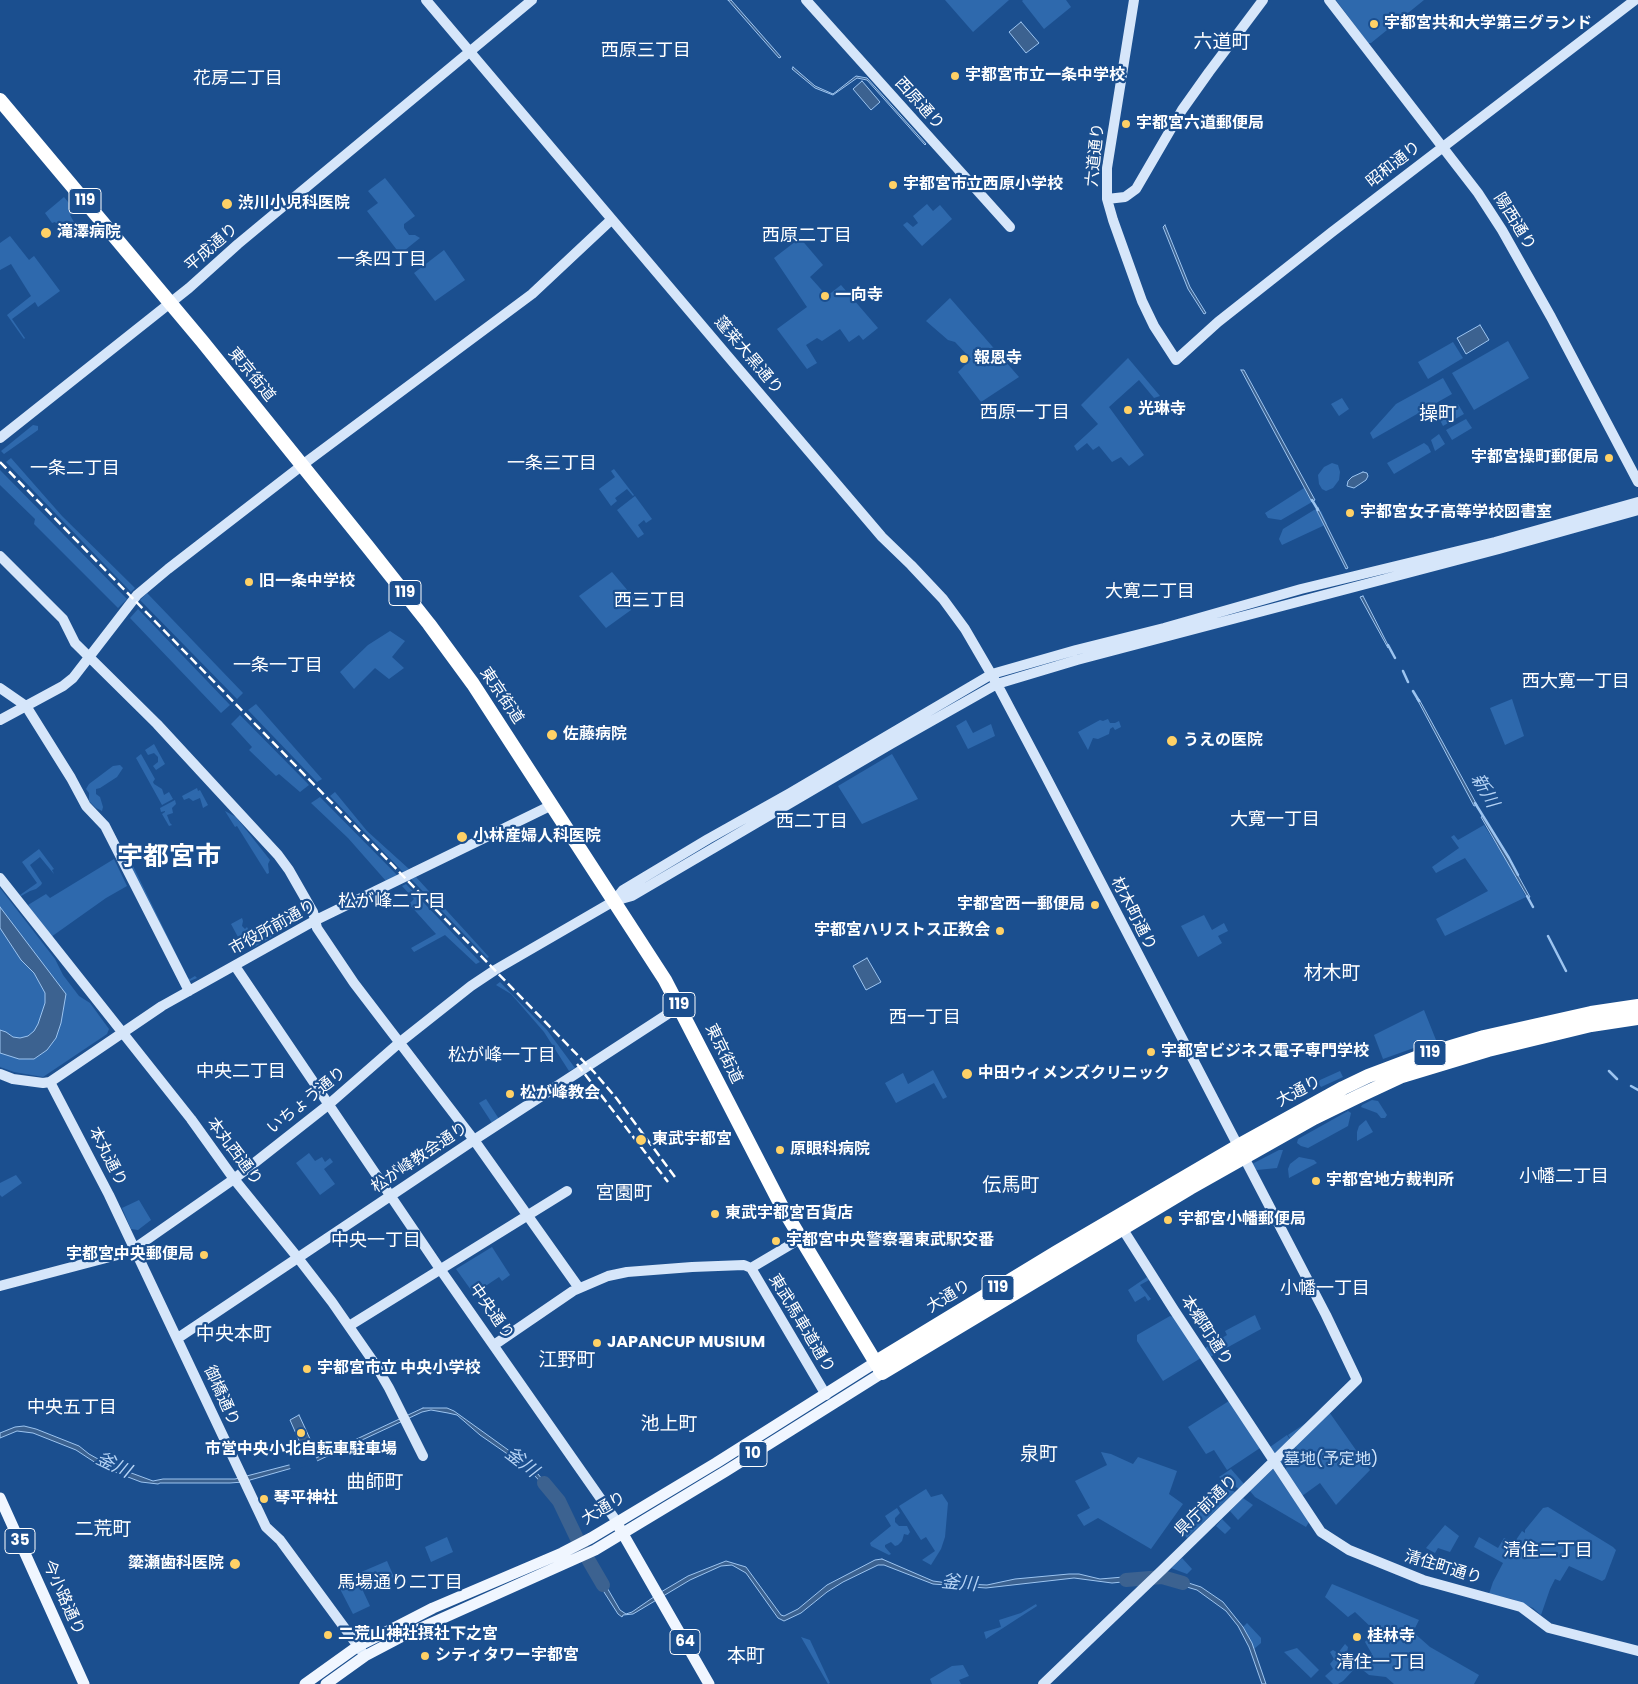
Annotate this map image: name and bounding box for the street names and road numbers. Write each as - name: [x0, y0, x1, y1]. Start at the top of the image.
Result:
- street label: 西原通り: [890, 74, 948, 134]
- street label: 六道通り: [1083, 122, 1109, 188]
- street label: 昭和通り: [1363, 138, 1425, 192]
- road number: 119: [69, 188, 101, 214]
- street label: 陽西通り: [1489, 190, 1539, 254]
- street label: 平成通り: [182, 220, 242, 276]
- street label: 蓬莱大黒通り: [710, 313, 786, 399]
- street label: 東京街道: [223, 344, 279, 406]
- road number: 119: [389, 580, 421, 606]
- street label: 東京街道: [475, 664, 527, 728]
- street label: 材木町通り: [1106, 874, 1160, 954]
- street label: 市役所前通り: [226, 896, 320, 960]
- road number: 119: [663, 992, 695, 1018]
- street label: 東京街道: [700, 1021, 746, 1087]
- road number: 119: [1414, 1040, 1446, 1066]
- street label: いちょう通り: [264, 1063, 350, 1139]
- street label: 大通り: [1273, 1072, 1325, 1112]
- street label: 本丸西通り: [202, 1114, 266, 1190]
- street label: 松が峰教会通り: [368, 1119, 472, 1197]
- street label: 本丸通り: [84, 1124, 130, 1190]
- street label: 東武馬車道通り: [764, 1271, 838, 1377]
- street label: 大通り: [923, 1276, 975, 1318]
- road number: 119: [982, 1276, 1014, 1300]
- street label: 中央通り: [465, 1280, 517, 1344]
- street label: 本郷町通り: [1176, 1292, 1236, 1370]
- street label: 御橋通り: [199, 1363, 243, 1429]
- road number: 10: [739, 1442, 767, 1466]
- street label: 県庁前通り: [1172, 1471, 1242, 1541]
- street label: 大通り: [578, 1488, 630, 1530]
- road number: 35: [5, 1528, 35, 1554]
- street label: 清住町通り: [1402, 1547, 1484, 1589]
- street label: 今小路通り: [38, 1558, 88, 1638]
- road number: 64: [670, 1630, 700, 1654]

